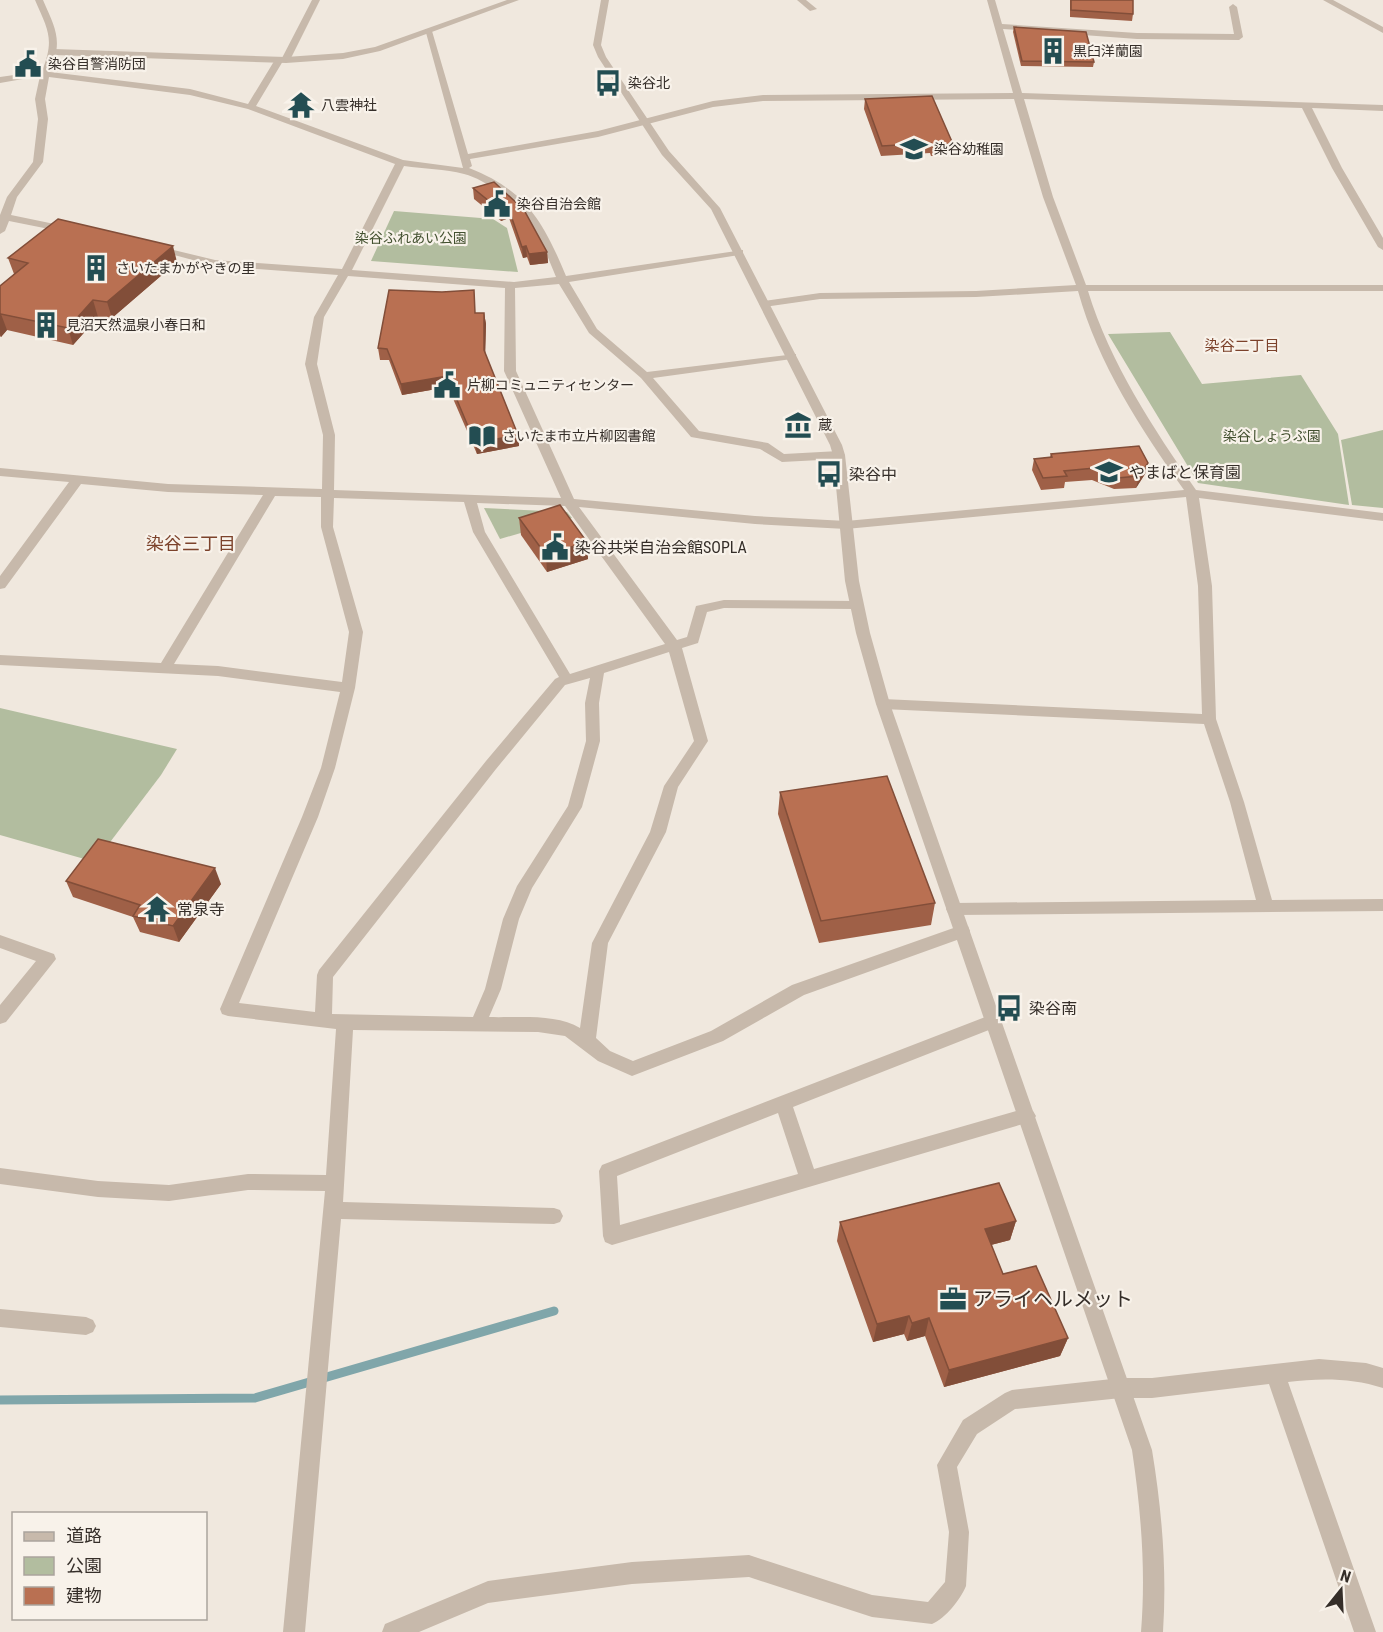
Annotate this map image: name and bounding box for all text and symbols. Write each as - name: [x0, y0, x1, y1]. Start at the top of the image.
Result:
- building icon: 黒臼洋蘭園: [1038, 36, 1068, 66]
- place label: 黒臼洋蘭園: [1073, 43, 1143, 59]
- public building icon: 染谷自警消防団: [13, 49, 43, 79]
- place label: 染谷自警消防団: [48, 56, 146, 72]
- bus stop icon: 染谷北: [593, 68, 623, 98]
- place label: 染谷北: [628, 75, 670, 91]
- temple icon: 八雲神社: [286, 90, 316, 120]
- place label: 八雲神社: [321, 97, 377, 113]
- school or university icon: 染谷幼稚園: [899, 134, 929, 164]
- place label: 染谷幼稚園: [934, 141, 1004, 157]
- public building icon: 染谷自治会館: [482, 189, 512, 219]
- place label: 染谷自治会館: [517, 196, 601, 212]
- park label: 染谷ふれあい公園: [355, 230, 467, 246]
- building icon: さいたまかがやきの里: [81, 253, 111, 283]
- place label: さいたまかがやきの里: [116, 260, 256, 276]
- building icon: 見沼天然温泉小春日和: [31, 310, 61, 340]
- place label: 見沼天然温泉小春日和: [66, 317, 206, 333]
- district label: 染谷二丁目: [1204, 337, 1280, 355]
- public building icon: 片柳コミュニティセンター: [432, 370, 462, 400]
- place label: 片柳コミュニティセンター: [467, 377, 634, 393]
- museum icon: 蔵: [783, 410, 813, 440]
- place label: 蔵: [818, 417, 832, 433]
- library icon: さいたま市立片柳図書館: [467, 421, 497, 451]
- place label: さいたま市立片柳図書館: [502, 428, 656, 444]
- park label: 染谷しょうぶ園: [1223, 428, 1321, 444]
- school or university icon: やまばと保育園: [1094, 457, 1124, 487]
- bus stop icon: 染谷中: [814, 459, 844, 489]
- place label: やまばと保育園: [1129, 463, 1241, 482]
- place label: 染谷中: [849, 465, 897, 484]
- public building icon: 染谷共栄自治会館SOPLA: [540, 532, 570, 562]
- district label: 染谷三丁目: [146, 533, 236, 554]
- place label: 染谷共栄自治会館SOPLA: [575, 538, 747, 557]
- temple icon: 常泉寺: [142, 894, 172, 924]
- place label: 常泉寺: [177, 900, 225, 919]
- bus stop icon: 染谷南: [994, 993, 1024, 1023]
- place label: 染谷南: [1029, 999, 1077, 1018]
- office icon: アライヘルメット: [938, 1284, 968, 1314]
- place label: アライヘルメット: [973, 1287, 1133, 1311]
- legend: [12, 1512, 207, 1620]
- text: 道路: [66, 1525, 102, 1546]
- text: 公園: [66, 1555, 102, 1576]
- north arrow: [1311, 1560, 1371, 1620]
- text: N: [1338, 1566, 1353, 1587]
- text: 建物: [66, 1585, 102, 1606]

